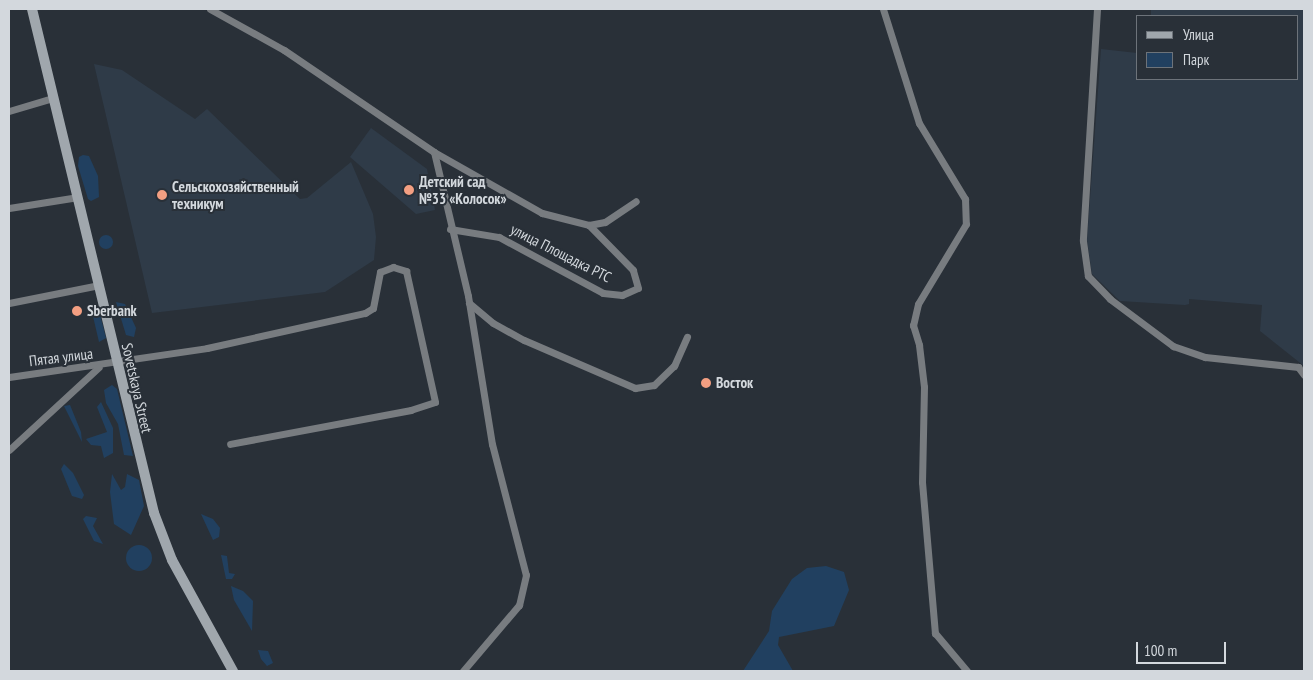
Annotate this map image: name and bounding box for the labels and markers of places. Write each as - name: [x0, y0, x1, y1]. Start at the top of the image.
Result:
- place label: Детский сад №33 «Колосок»: [419, 172, 507, 207]
- place label: Сельскохозяйственный техникум: [172, 177, 299, 212]
- marker: Детский сад №33 «Колосок»: [403, 184, 415, 196]
- marker: Сельскохозяйственный техникум: [156, 189, 168, 201]
- place label: Sberbank: [87, 302, 137, 320]
- marker: Sberbank: [71, 305, 83, 317]
- place label: Восток: [716, 374, 753, 392]
- marker: Восток: [700, 377, 712, 389]

